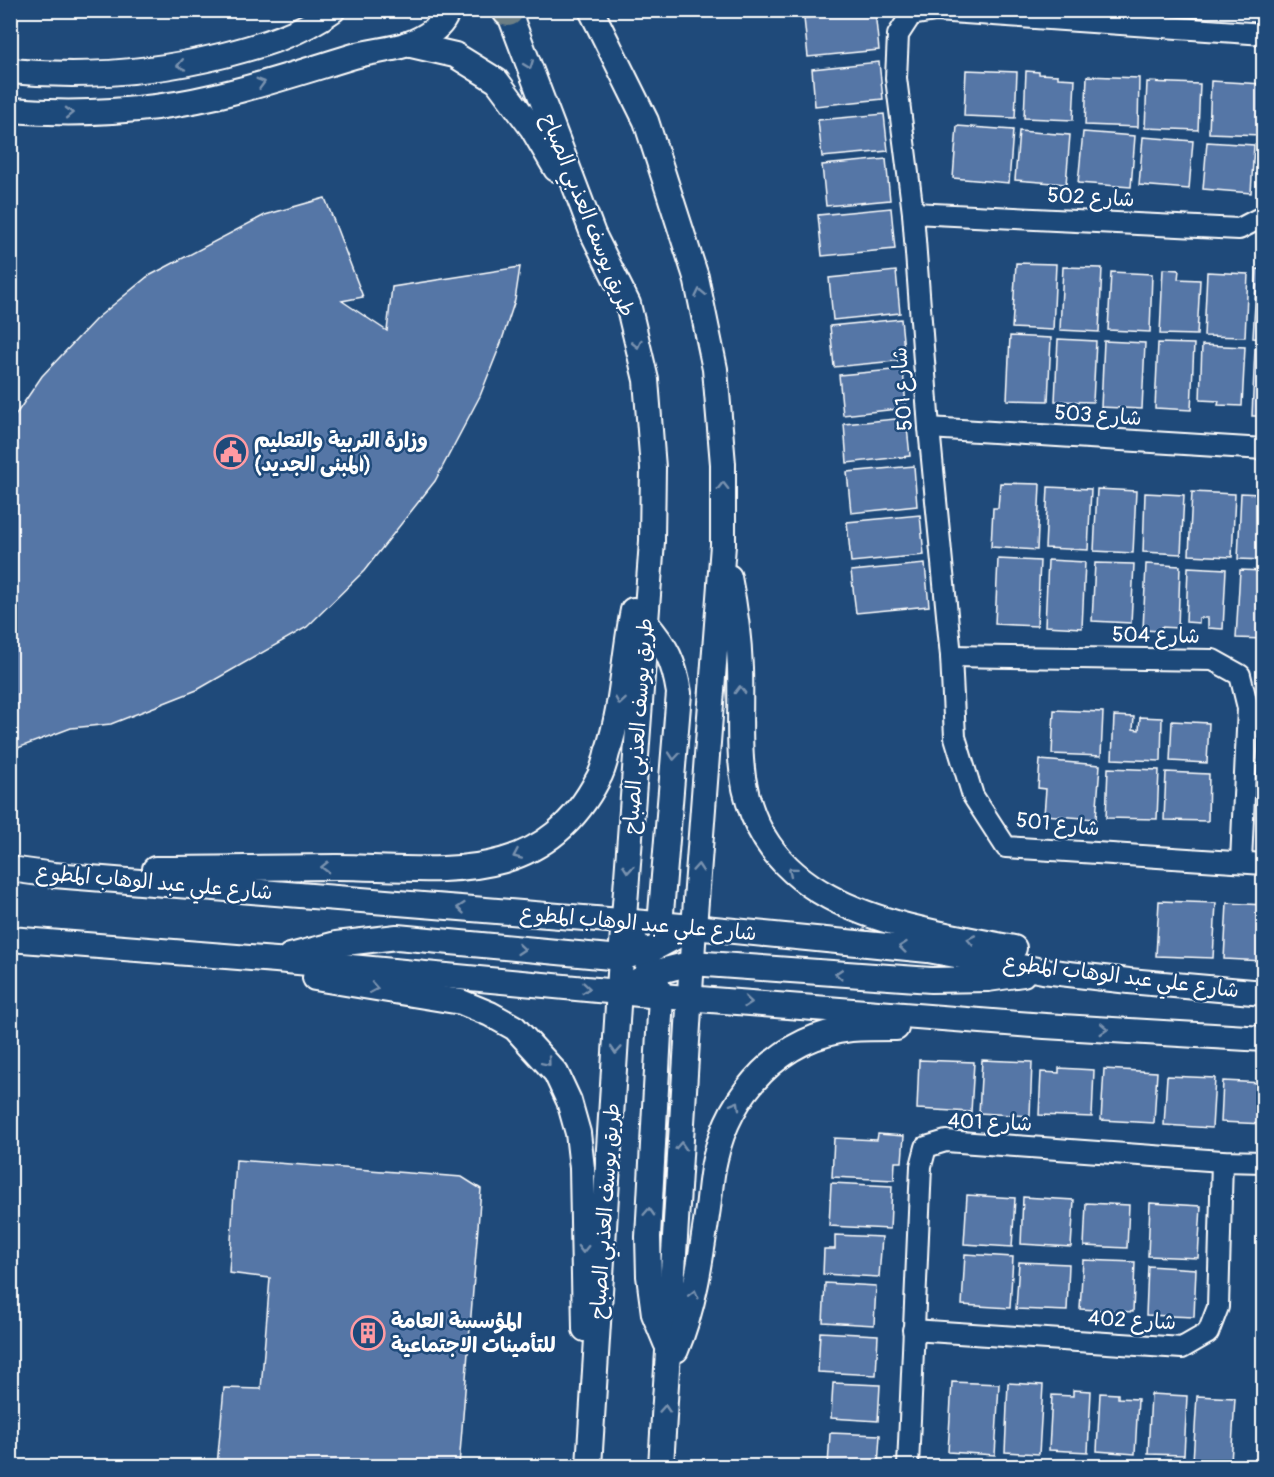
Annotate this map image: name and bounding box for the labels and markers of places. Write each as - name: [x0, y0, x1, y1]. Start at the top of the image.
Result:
- place label: وزارة التربية والتعليم (المبنى الجديد): [254, 427, 428, 478]
- public building icon: وزارة التربية والتعليم (المبنى الجديد): [213, 434, 249, 470]
- place label: المؤسسة العامة للتأمينات الاجتماعية: [391, 1308, 556, 1359]
- building icon: المؤسسة العامة للتأمينات الاجتماعية: [350, 1315, 386, 1351]

